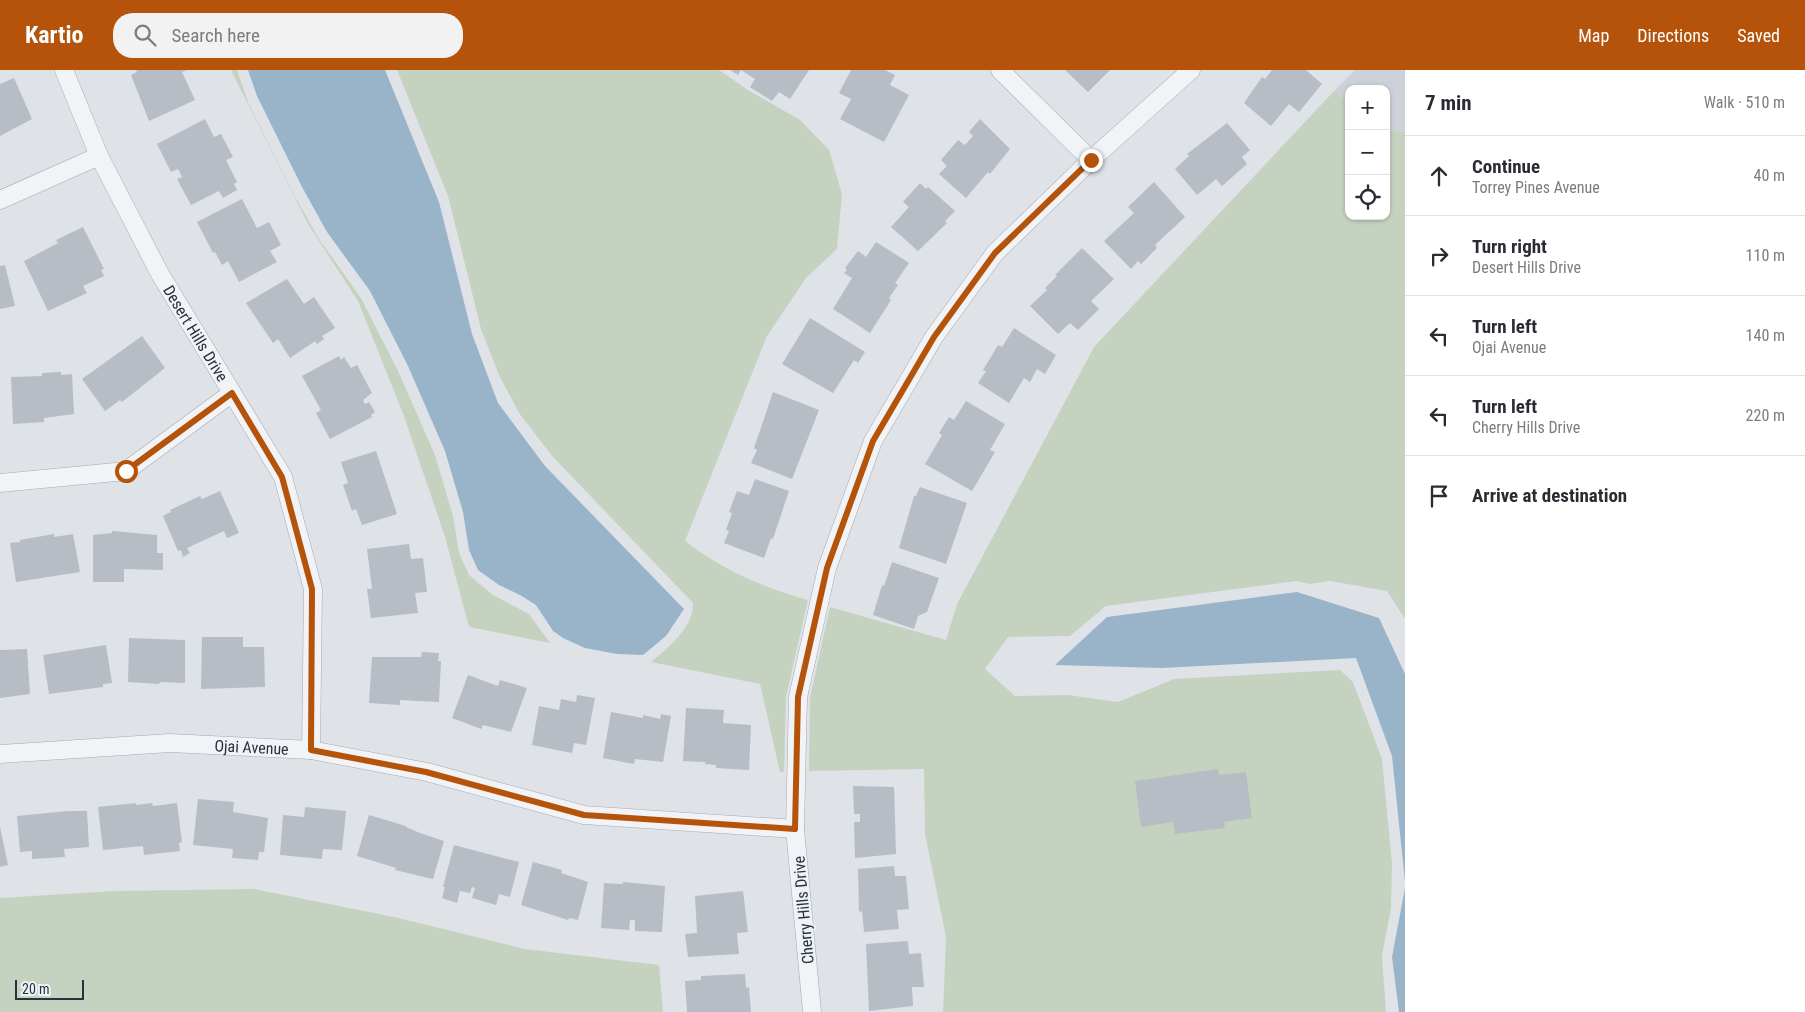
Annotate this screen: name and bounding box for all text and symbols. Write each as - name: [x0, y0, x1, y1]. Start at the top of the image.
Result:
- search box: [113, 13, 463, 58]
- text: Kartio: [25, 21, 83, 49]
- icon: search: [131, 21, 159, 49]
- text: Search here: [171, 24, 260, 47]
- text: Map: [1578, 25, 1609, 46]
- text: Directions: [1637, 25, 1709, 46]
- text: Saved: [1737, 25, 1780, 46]
- map controls: [1345, 85, 1390, 220]
- button: +: [1345, 85, 1390, 130]
- text: 7 min: [1425, 91, 1472, 115]
- text: Walk · 510 m: [1704, 93, 1785, 112]
- button: −: [1345, 130, 1390, 175]
- route end: [1080, 149, 1103, 172]
- text: Continue: [1472, 155, 1540, 178]
- icon: ahead: [1425, 162, 1453, 190]
- text: 40 m: [1753, 166, 1785, 185]
- button: locate: [1345, 175, 1390, 220]
- text: Torrey Pines Avenue: [1472, 178, 1600, 197]
- text: Turn right: [1472, 235, 1547, 258]
- icon: right: [1425, 242, 1453, 270]
- text: 110 m: [1746, 246, 1785, 265]
- text: Desert Hills Drive: [1472, 258, 1581, 277]
- street label: Desert Hills Drive: [159, 282, 232, 385]
- text: Turn left: [1472, 315, 1537, 338]
- icon: left: [1425, 322, 1453, 350]
- text: 140 m: [1746, 326, 1785, 345]
- text: Ojai Avenue: [1472, 338, 1546, 357]
- text: Turn left: [1472, 395, 1537, 418]
- icon: left: [1425, 402, 1453, 430]
- text: 220 m: [1746, 406, 1785, 425]
- text: Cherry Hills Drive: [1472, 418, 1580, 437]
- route start: [115, 460, 138, 483]
- icon: arrive: [1425, 482, 1453, 510]
- text: Arrive at destination: [1472, 484, 1627, 507]
- street label: Ojai Avenue: [214, 736, 289, 759]
- street label: Cherry Hills Drive: [789, 855, 818, 965]
- scale bar: [15, 977, 84, 1000]
- text: 20 m: [22, 981, 50, 997]

